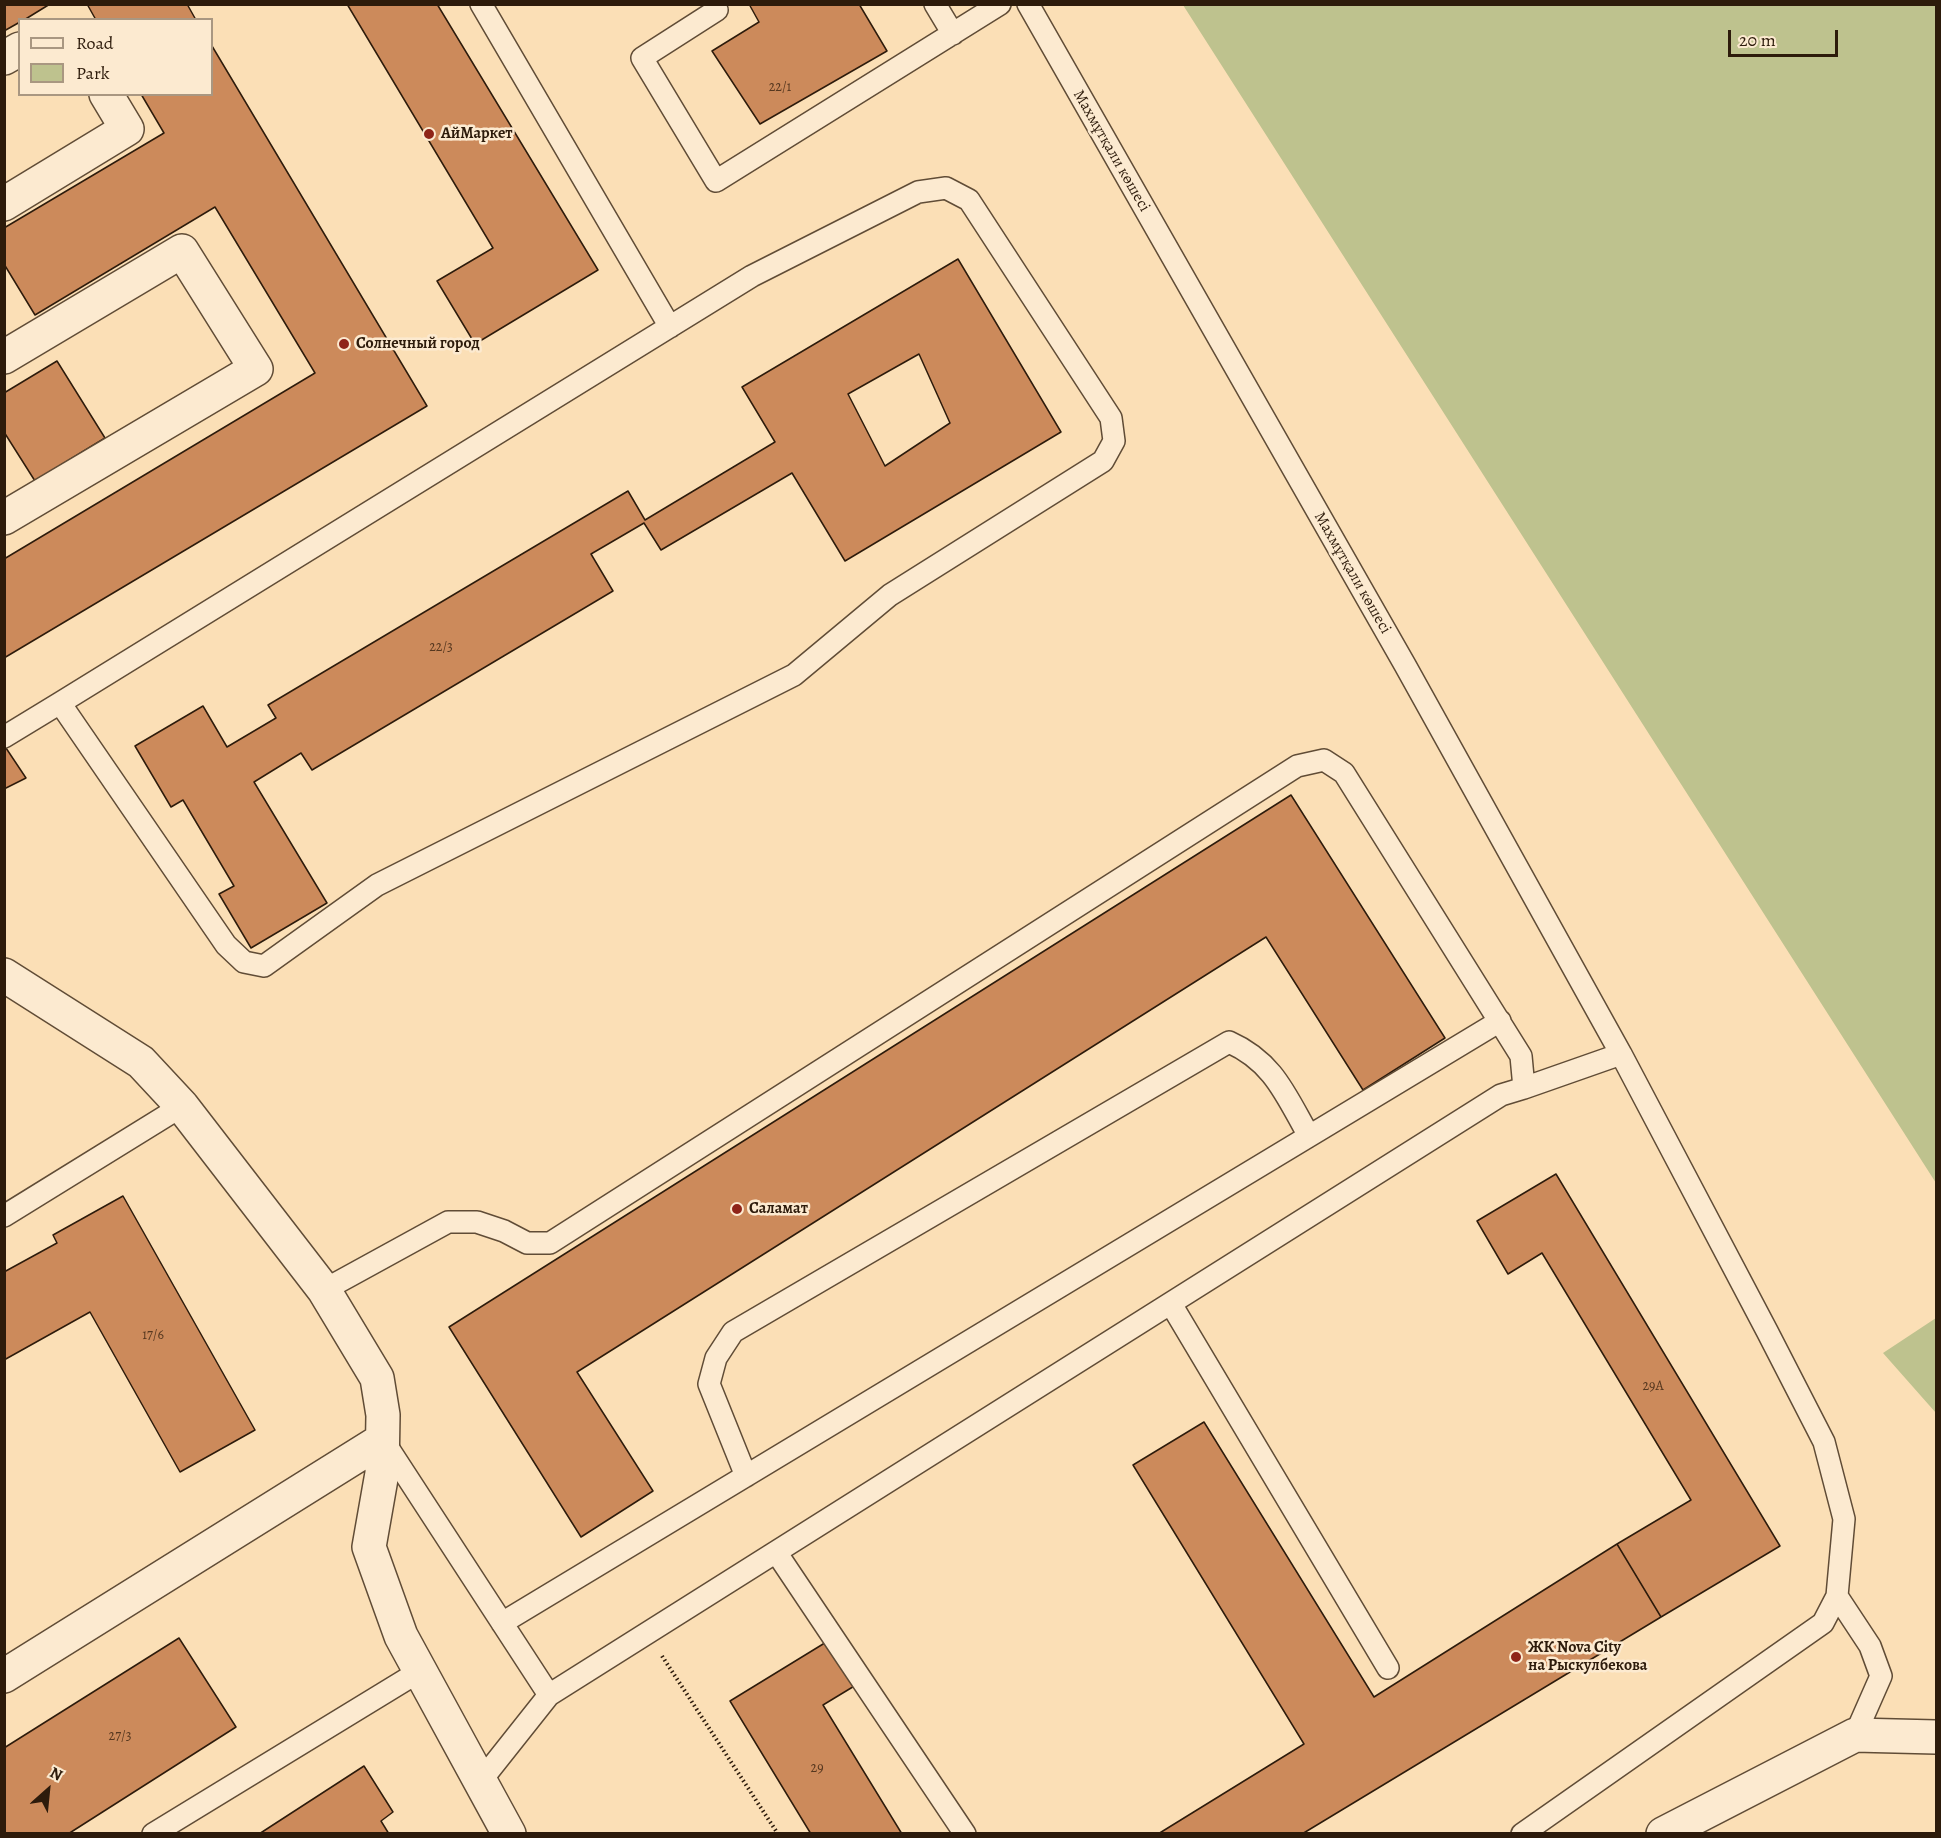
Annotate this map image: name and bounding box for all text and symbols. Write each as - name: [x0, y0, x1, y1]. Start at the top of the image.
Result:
- legend: [18, 18, 213, 96]
- scale bar: [1731, 18, 1840, 56]
- text: 20 m: [1739, 28, 1776, 52]
- text: Road: [76, 31, 113, 55]
- text: Park: [76, 61, 110, 85]
- house number: 22/1: [769, 80, 791, 96]
- street label: Махмұтқали көшесі: [1068, 87, 1154, 215]
- place label: АйМаркет: [441, 124, 513, 144]
- marker: АйМаркет: [422, 127, 436, 141]
- place label: Солнечный город: [356, 334, 480, 354]
- marker: Солнечный город: [337, 337, 351, 351]
- street label: Махмұтқали көшесі: [1309, 509, 1395, 637]
- house number: 22/3: [429, 640, 453, 656]
- place label: Саламат: [749, 1199, 808, 1219]
- marker: Саламат: [730, 1202, 744, 1216]
- house number: 17/6: [142, 1328, 164, 1344]
- house number: 29А: [1642, 1379, 1664, 1395]
- place label: ЖК Nova City на Рыскулбекова: [1528, 1638, 1647, 1676]
- marker: ЖК Nova City на Рыскулбекова: [1509, 1650, 1523, 1664]
- house number: 27/3: [109, 1729, 131, 1745]
- north arrow: [18, 1760, 78, 1820]
- house number: 29: [810, 1761, 824, 1777]
- text: N: [46, 1762, 66, 1786]

